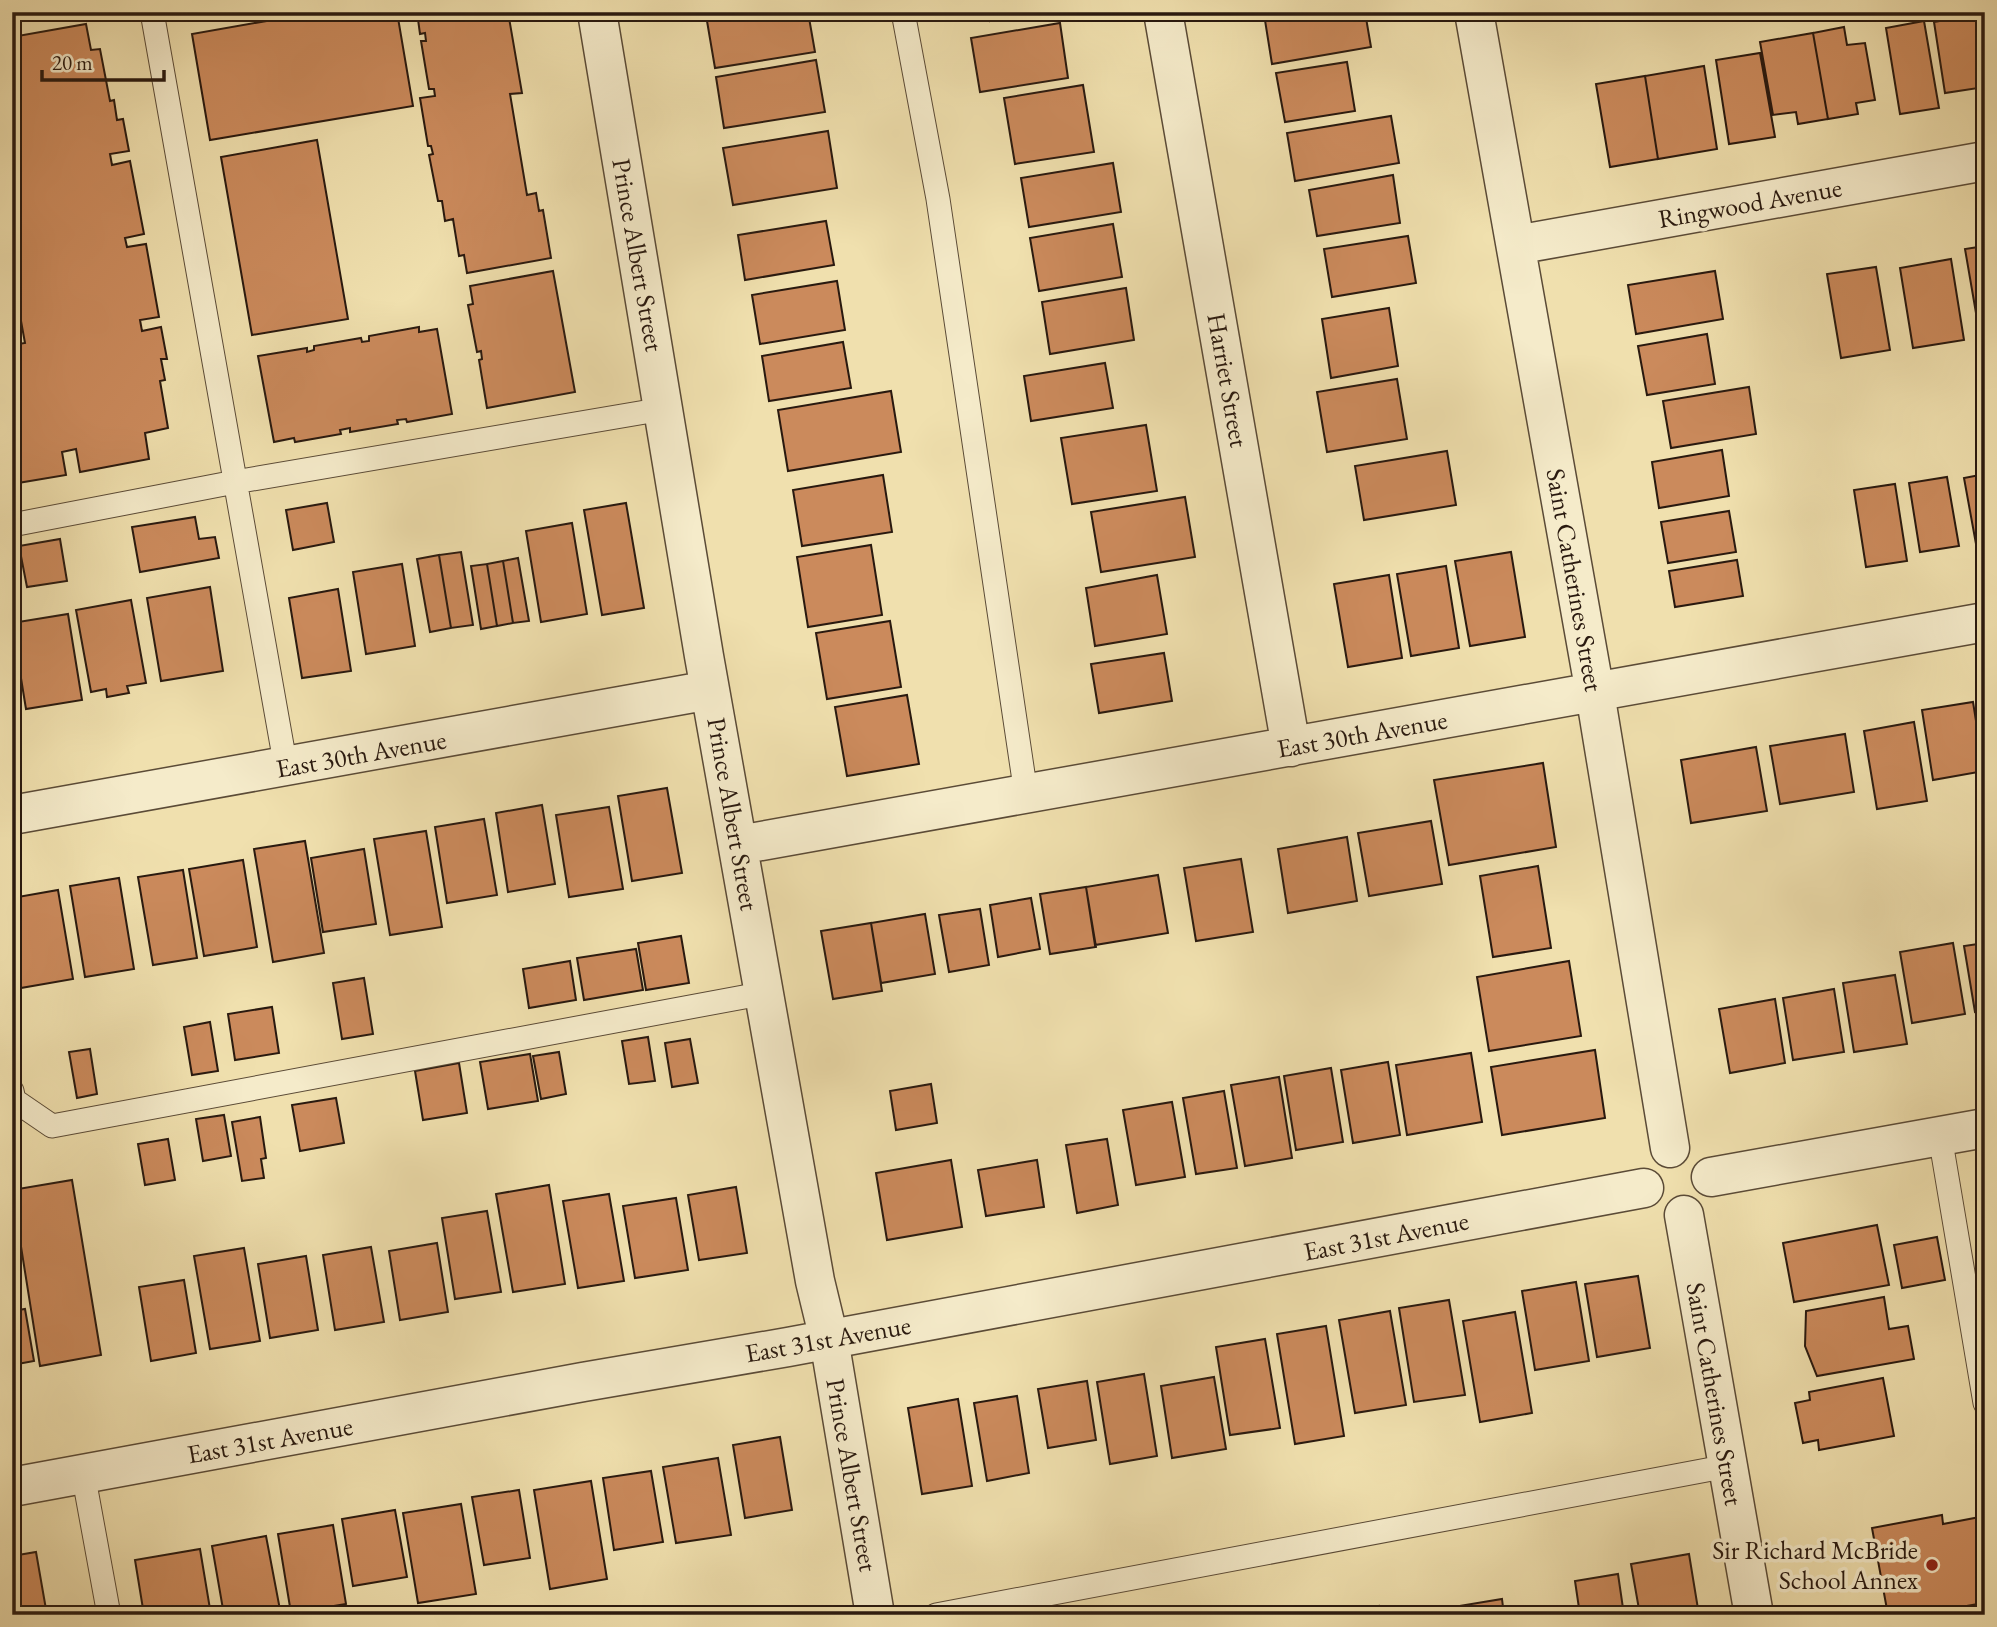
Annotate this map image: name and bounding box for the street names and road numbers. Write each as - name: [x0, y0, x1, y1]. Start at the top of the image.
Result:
- street label: Prince Albert Street: [604, 156, 672, 354]
- street label: Ringwood Avenue: [1656, 170, 1844, 236]
- street label: Harriet Street: [1199, 310, 1257, 450]
- street label: Saint Catherines Street: [1539, 466, 1611, 694]
- street label: East 30th Avenue: [1274, 702, 1450, 766]
- street label: Prince Albert Street: [699, 715, 767, 913]
- street label: East 30th Avenue: [273, 722, 449, 786]
- street label: East 31st Avenue: [1301, 1203, 1471, 1269]
- street label: Saint Catherines Street: [1679, 1280, 1751, 1508]
- street label: East 31st Avenue: [743, 1308, 913, 1370]
- street label: Prince Albert Street: [818, 1376, 886, 1574]
- street label: East 31st Avenue: [185, 1409, 355, 1471]

